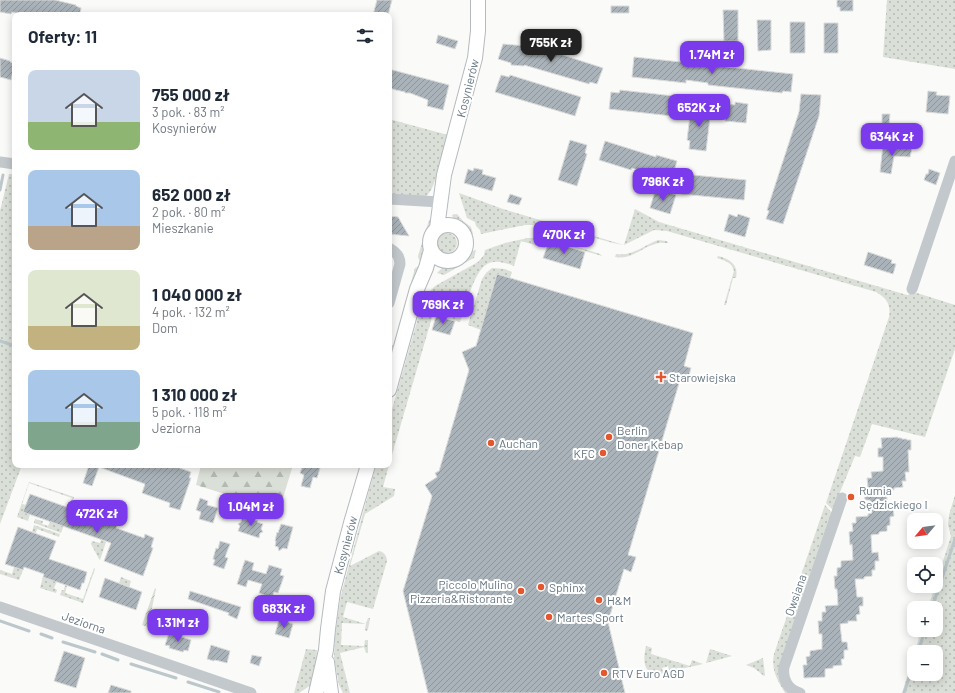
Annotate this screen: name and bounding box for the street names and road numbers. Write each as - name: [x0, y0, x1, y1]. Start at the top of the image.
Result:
- street label: Kosynierów: [453, 57, 481, 119]
- street label: Kosynierów: [331, 514, 360, 576]
- street label: Owsiana: [781, 572, 809, 618]
- street label: Jeziorna: [60, 608, 108, 636]

